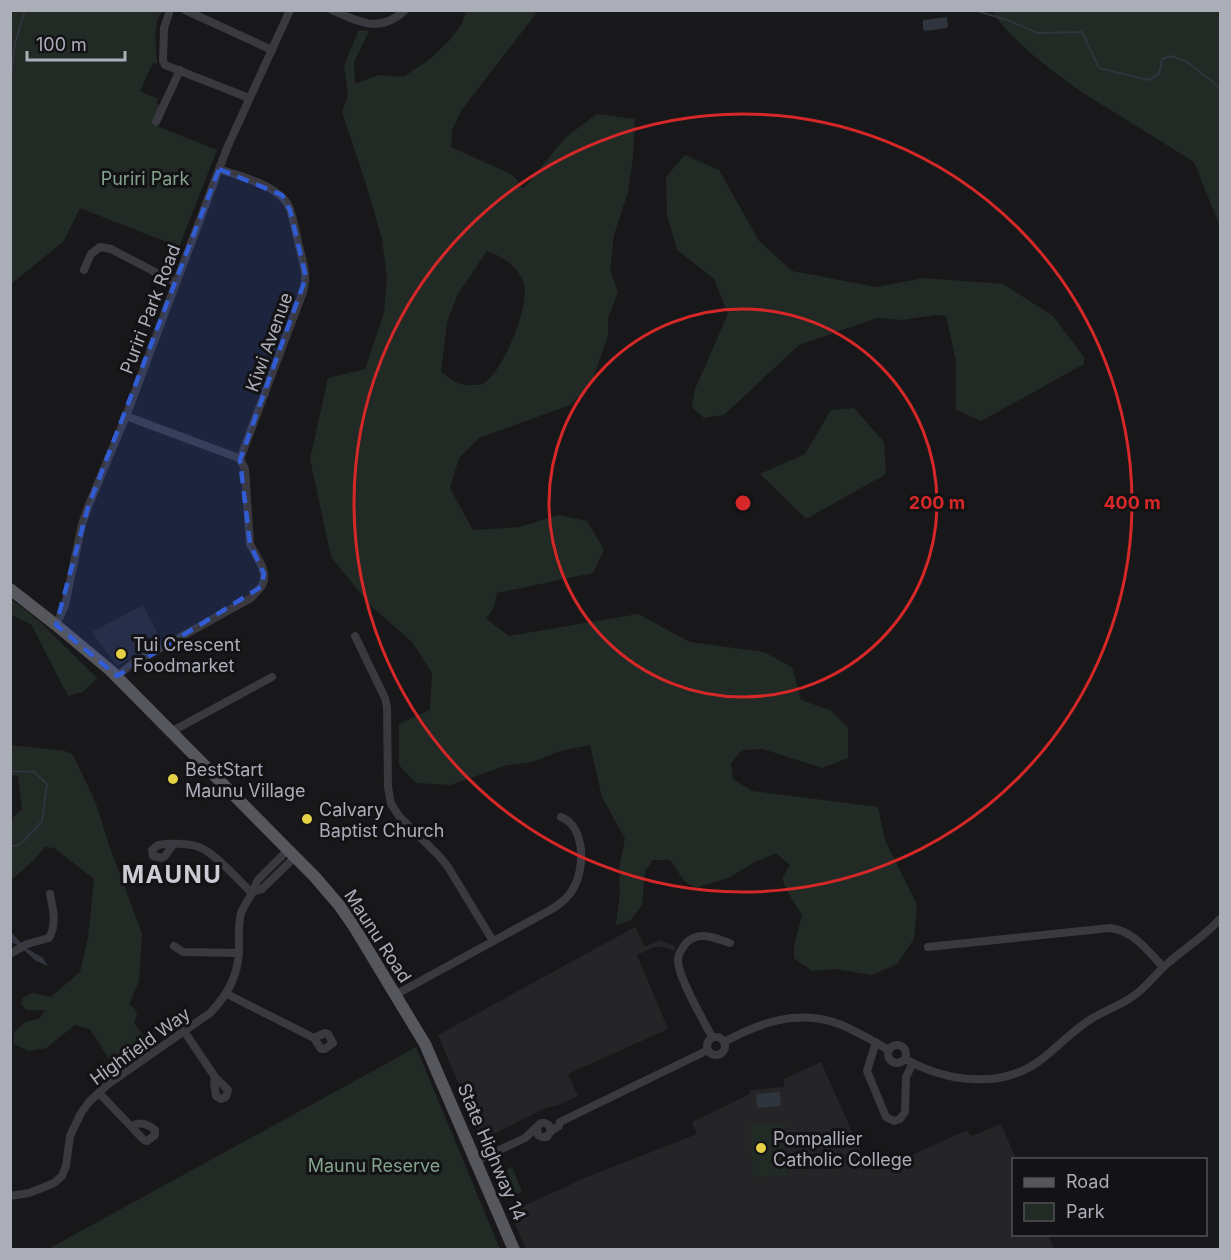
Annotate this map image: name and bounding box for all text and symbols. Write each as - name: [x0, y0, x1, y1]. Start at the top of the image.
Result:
- scale bar: [27, 24, 124, 62]
- text: 100 m: [36, 34, 87, 55]
- park label: Puriri Park: [101, 168, 189, 189]
- street label: Puriri Park Road: [116, 241, 184, 377]
- street label: Kiwi Avenue: [241, 289, 297, 395]
- text: 200 m: [909, 492, 965, 513]
- text: 400 m: [1103, 492, 1161, 513]
- centre of rings: [733, 493, 753, 513]
- place label: Tui Crescent Foodmarket: [133, 634, 240, 676]
- marker: Tui Crescent Foodmarket: [114, 647, 128, 661]
- place label: BestStart Maunu Village: [185, 759, 306, 801]
- marker: BestStart Maunu Village: [166, 772, 180, 786]
- place label: Calvary Baptist Church: [319, 799, 444, 841]
- marker: Calvary Baptist Church: [300, 812, 314, 826]
- district label: MAUNU: [122, 860, 222, 889]
- street label: Maunu Road: [340, 886, 416, 986]
- street label: Highfield Way: [86, 1003, 194, 1089]
- street label: State Highway 14: [454, 1080, 530, 1224]
- place label: Pompallier Catholic College: [773, 1128, 912, 1170]
- marker: Pompallier Catholic College: [754, 1141, 768, 1155]
- park label: Maunu Reserve: [308, 1155, 440, 1176]
- legend: [1012, 1158, 1207, 1236]
- text: Road: [1066, 1171, 1109, 1192]
- text: Park: [1066, 1201, 1105, 1222]

